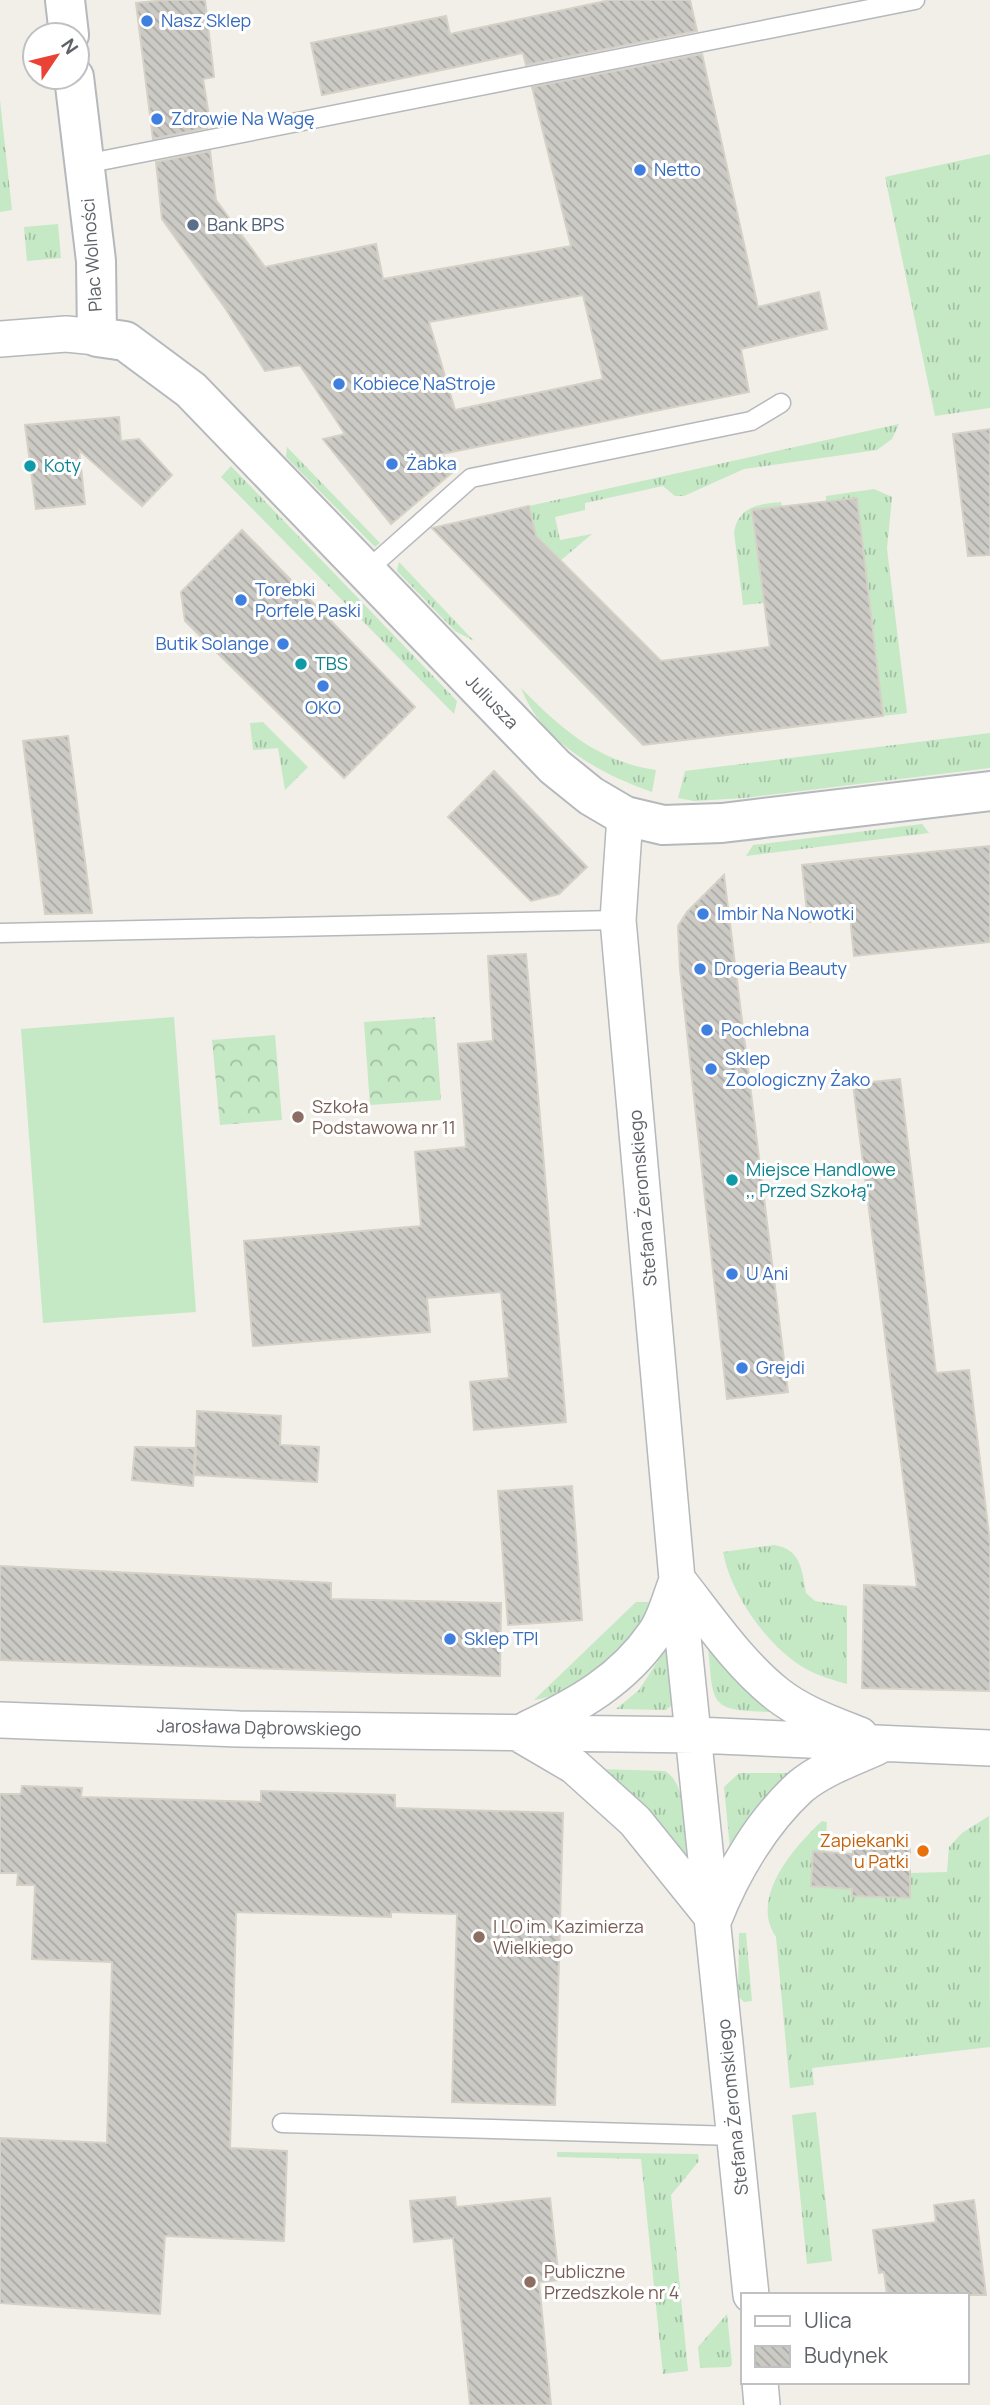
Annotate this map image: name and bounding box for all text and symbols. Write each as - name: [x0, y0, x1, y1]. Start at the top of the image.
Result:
- place label: Nasz Sklep: [161, 8, 251, 32]
- marker: Nasz Sklep: [139, 13, 155, 29]
- north arrow: [21, 21, 91, 91]
- text: N: [55, 33, 84, 59]
- place label: Zdrowie Na Wagę: [171, 106, 315, 130]
- marker: Zdrowie Na Wagę: [149, 111, 165, 127]
- place label: Netto: [654, 157, 701, 181]
- marker: Netto: [632, 162, 648, 178]
- street label: Plac Wolności: [75, 197, 107, 313]
- place label: Bank BPS: [207, 212, 284, 236]
- marker: Bank BPS: [185, 217, 201, 233]
- place label: Kobiece NaStroje: [353, 371, 495, 395]
- marker: Kobiece NaStroje: [331, 376, 347, 392]
- place label: Żabka: [406, 451, 457, 475]
- place label: Koty: [44, 453, 82, 477]
- marker: Żabka: [384, 456, 400, 472]
- marker: Koty: [22, 458, 38, 474]
- place label: Torebki Porfele Paski: [255, 577, 361, 622]
- marker: Torebki Porfele Paski: [233, 592, 249, 608]
- place label: Butik Solange: [156, 631, 269, 655]
- marker: Butik Solange: [275, 636, 291, 652]
- place label: TBS: [315, 651, 348, 675]
- marker: TBS: [293, 656, 309, 672]
- street label: Juliusza: [461, 669, 524, 734]
- marker: OKO: [315, 678, 331, 694]
- place label: OKO: [305, 695, 341, 719]
- place label: Imbir Na Nowotki: [717, 901, 854, 925]
- marker: Imbir Na Nowotki: [695, 906, 711, 922]
- place label: Drogeria Beauty: [714, 956, 848, 980]
- marker: Drogeria Beauty: [692, 961, 708, 977]
- place label: Pochlebna: [721, 1017, 809, 1041]
- marker: Pochlebna: [699, 1022, 715, 1038]
- place label: Sklep Zoologiczny Żako: [725, 1046, 870, 1091]
- marker: Sklep Zoologiczny Żako: [703, 1061, 719, 1077]
- place label: Szkoła Podstawowa nr 11: [312, 1094, 456, 1139]
- marker: Szkoła Podstawowa nr 11: [290, 1109, 306, 1125]
- street label: Stefana Żeromskiego: [622, 1109, 662, 1287]
- place label: Miejsce Handlowe ,, Przed Szkołą": [746, 1157, 896, 1202]
- marker: Miejsce Handlowe ,, Przed Szkołą": [724, 1172, 740, 1188]
- place label: U Ani: [746, 1261, 789, 1285]
- marker: U Ani: [724, 1266, 740, 1282]
- place label: Grejdi: [756, 1355, 805, 1379]
- marker: Grejdi: [734, 1360, 750, 1376]
- place label: Sklep TPI: [464, 1626, 539, 1650]
- marker: Sklep TPI: [442, 1631, 458, 1647]
- street label: Jarosława Dąbrowskiego: [156, 1713, 362, 1741]
- place label: Zapiekanki u Patki: [820, 1828, 909, 1873]
- marker: Zapiekanki u Patki: [915, 1843, 931, 1859]
- place label: I LO im. Kazimierza Wielkiego: [493, 1914, 644, 1959]
- marker: I LO im. Kazimierza Wielkiego: [471, 1929, 487, 1945]
- street label: Stefana Żeromskiego: [711, 2018, 753, 2196]
- place label: Publiczne Przedszkole nr 4: [544, 2259, 679, 2304]
- marker: Publiczne Przedszkole nr 4: [522, 2274, 538, 2290]
- legend: [741, 2293, 969, 2384]
- text: Ulica: [804, 2306, 852, 2334]
- text: Budynek: [804, 2341, 889, 2369]

